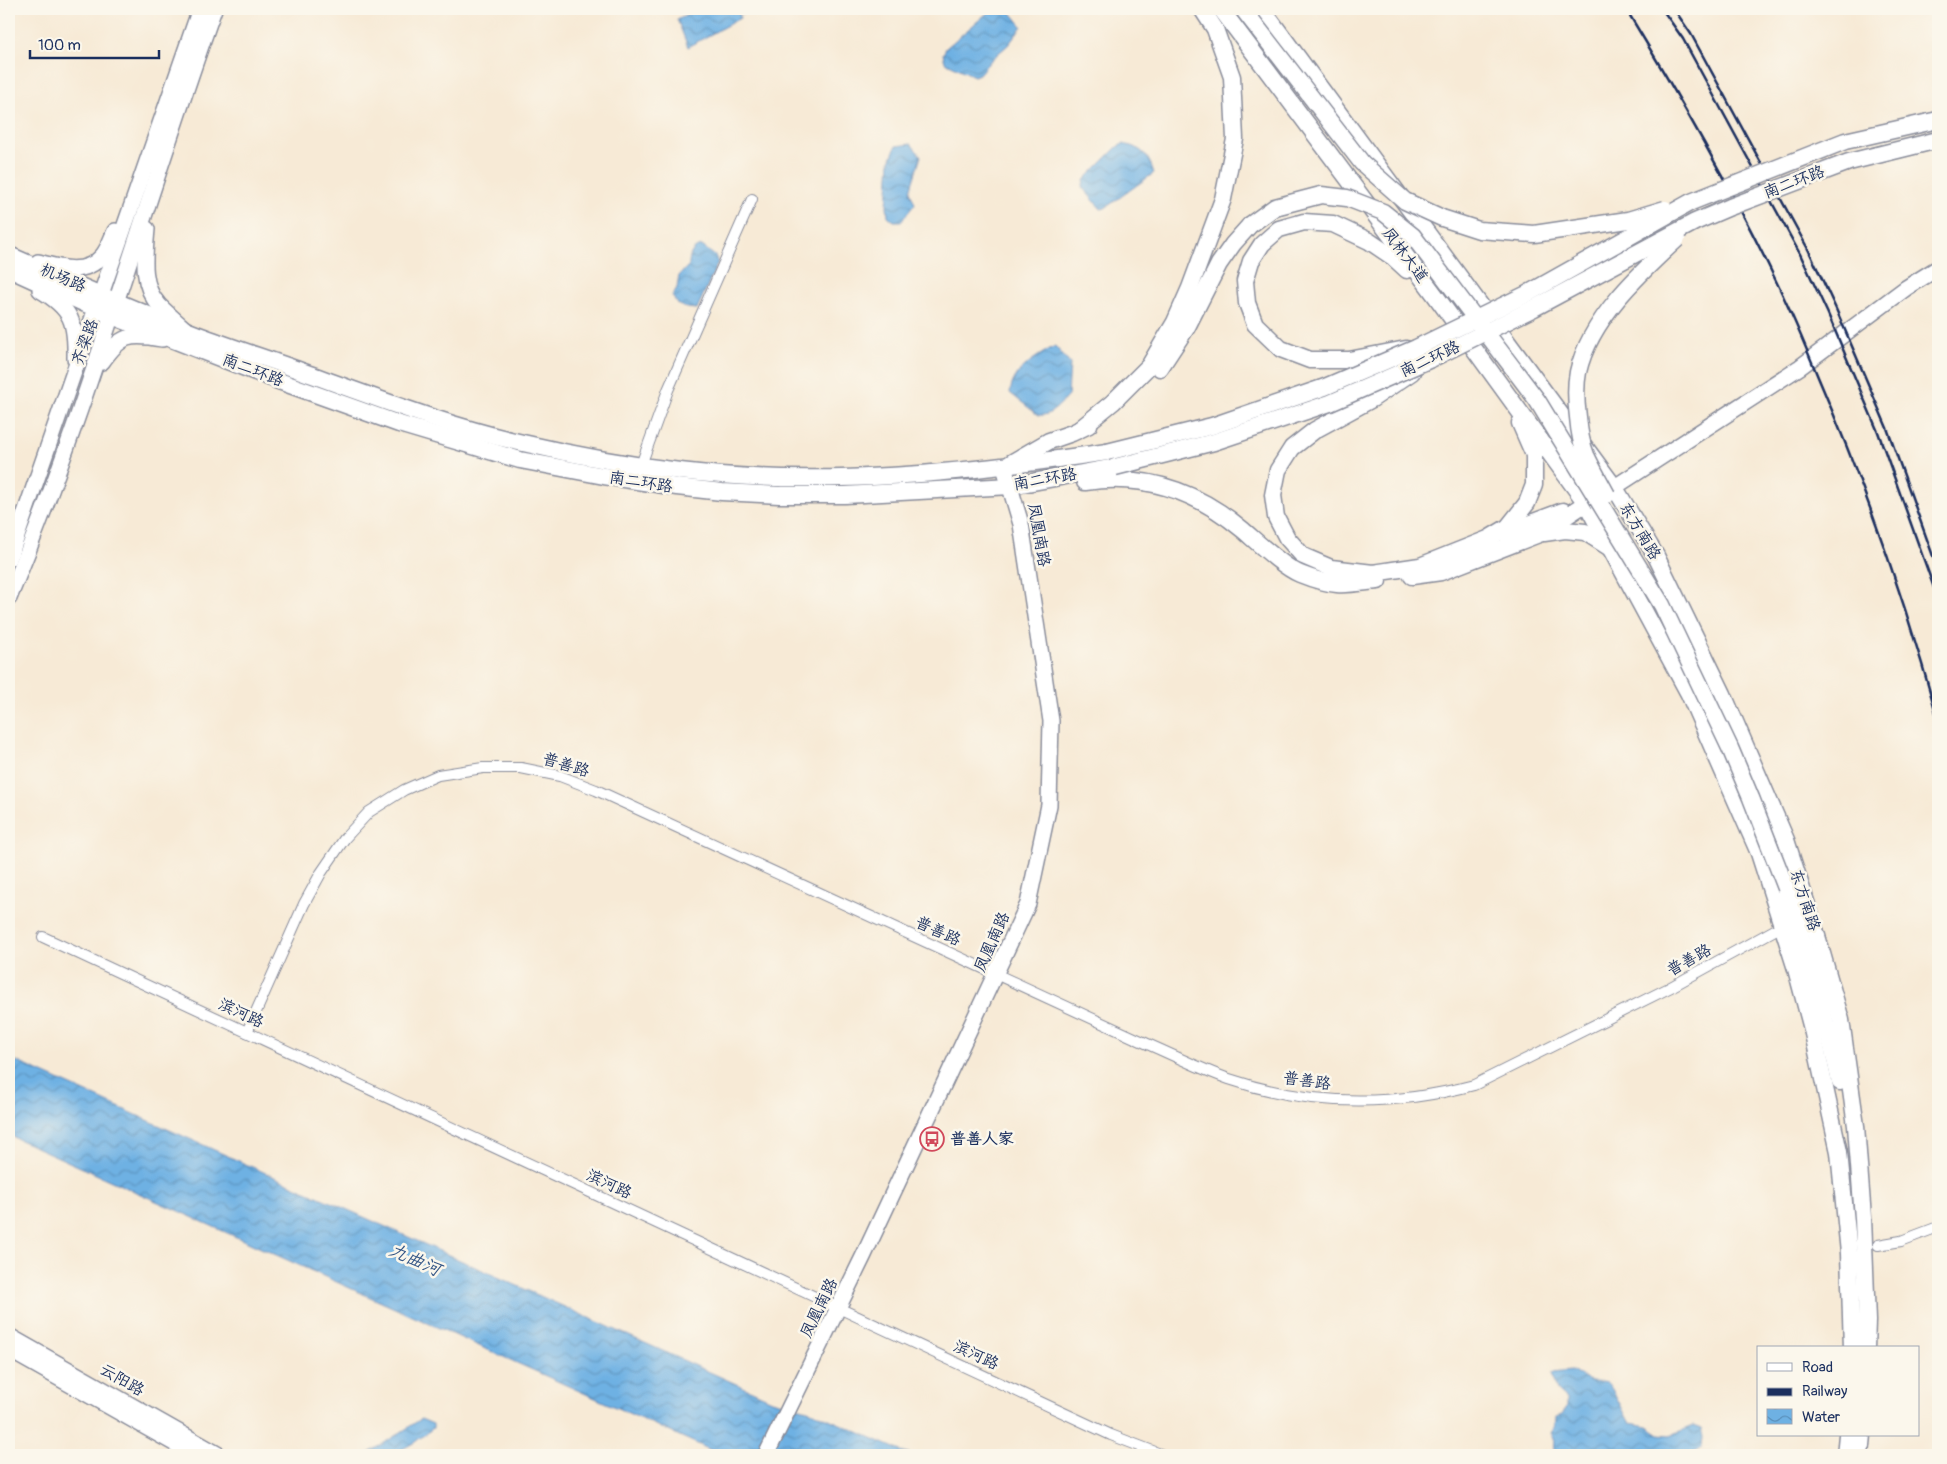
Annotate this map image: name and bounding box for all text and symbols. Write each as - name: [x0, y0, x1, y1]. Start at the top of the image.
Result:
- scale bar: [30, 28, 159, 60]
- text: 100 m: [38, 36, 81, 55]
- street label: 南二环路: [1761, 161, 1827, 203]
- street label: 凤林大道: [1378, 223, 1432, 287]
- street label: 机场路: [37, 259, 89, 297]
- street label: 齐梁路: [67, 316, 103, 368]
- street label: 南二环路: [1397, 336, 1463, 382]
- street label: 南二环路: [220, 349, 286, 391]
- street label: 南二环路: [1012, 464, 1078, 494]
- street label: 南二环路: [608, 467, 674, 497]
- street label: 东方南路: [1615, 498, 1665, 564]
- street label: 凤凰南路: [1024, 502, 1054, 568]
- street label: 普善路: [540, 748, 592, 782]
- street label: 东方南路: [1786, 866, 1824, 934]
- street label: 凤凰南路: [970, 909, 1014, 975]
- street label: 普善路: [912, 912, 964, 950]
- street label: 普善路: [1663, 940, 1715, 980]
- street label: 滨河路: [215, 994, 267, 1032]
- street label: 普善路: [1282, 1068, 1332, 1094]
- bus stop icon: 普善人家: [919, 1126, 945, 1152]
- place label: 普善人家: [950, 1129, 1014, 1149]
- street label: 滨河路: [583, 1165, 635, 1203]
- water label: 九曲河: [386, 1239, 447, 1283]
- street label: 凤凰南路: [796, 1275, 842, 1341]
- street label: 滨河路: [950, 1336, 1002, 1374]
- legend: [1757, 1346, 1920, 1436]
- text: Road: [1802, 1358, 1833, 1377]
- street label: 云阳路: [96, 1359, 148, 1401]
- text: Railway: [1802, 1382, 1848, 1401]
- text: Water: [1802, 1408, 1841, 1427]

